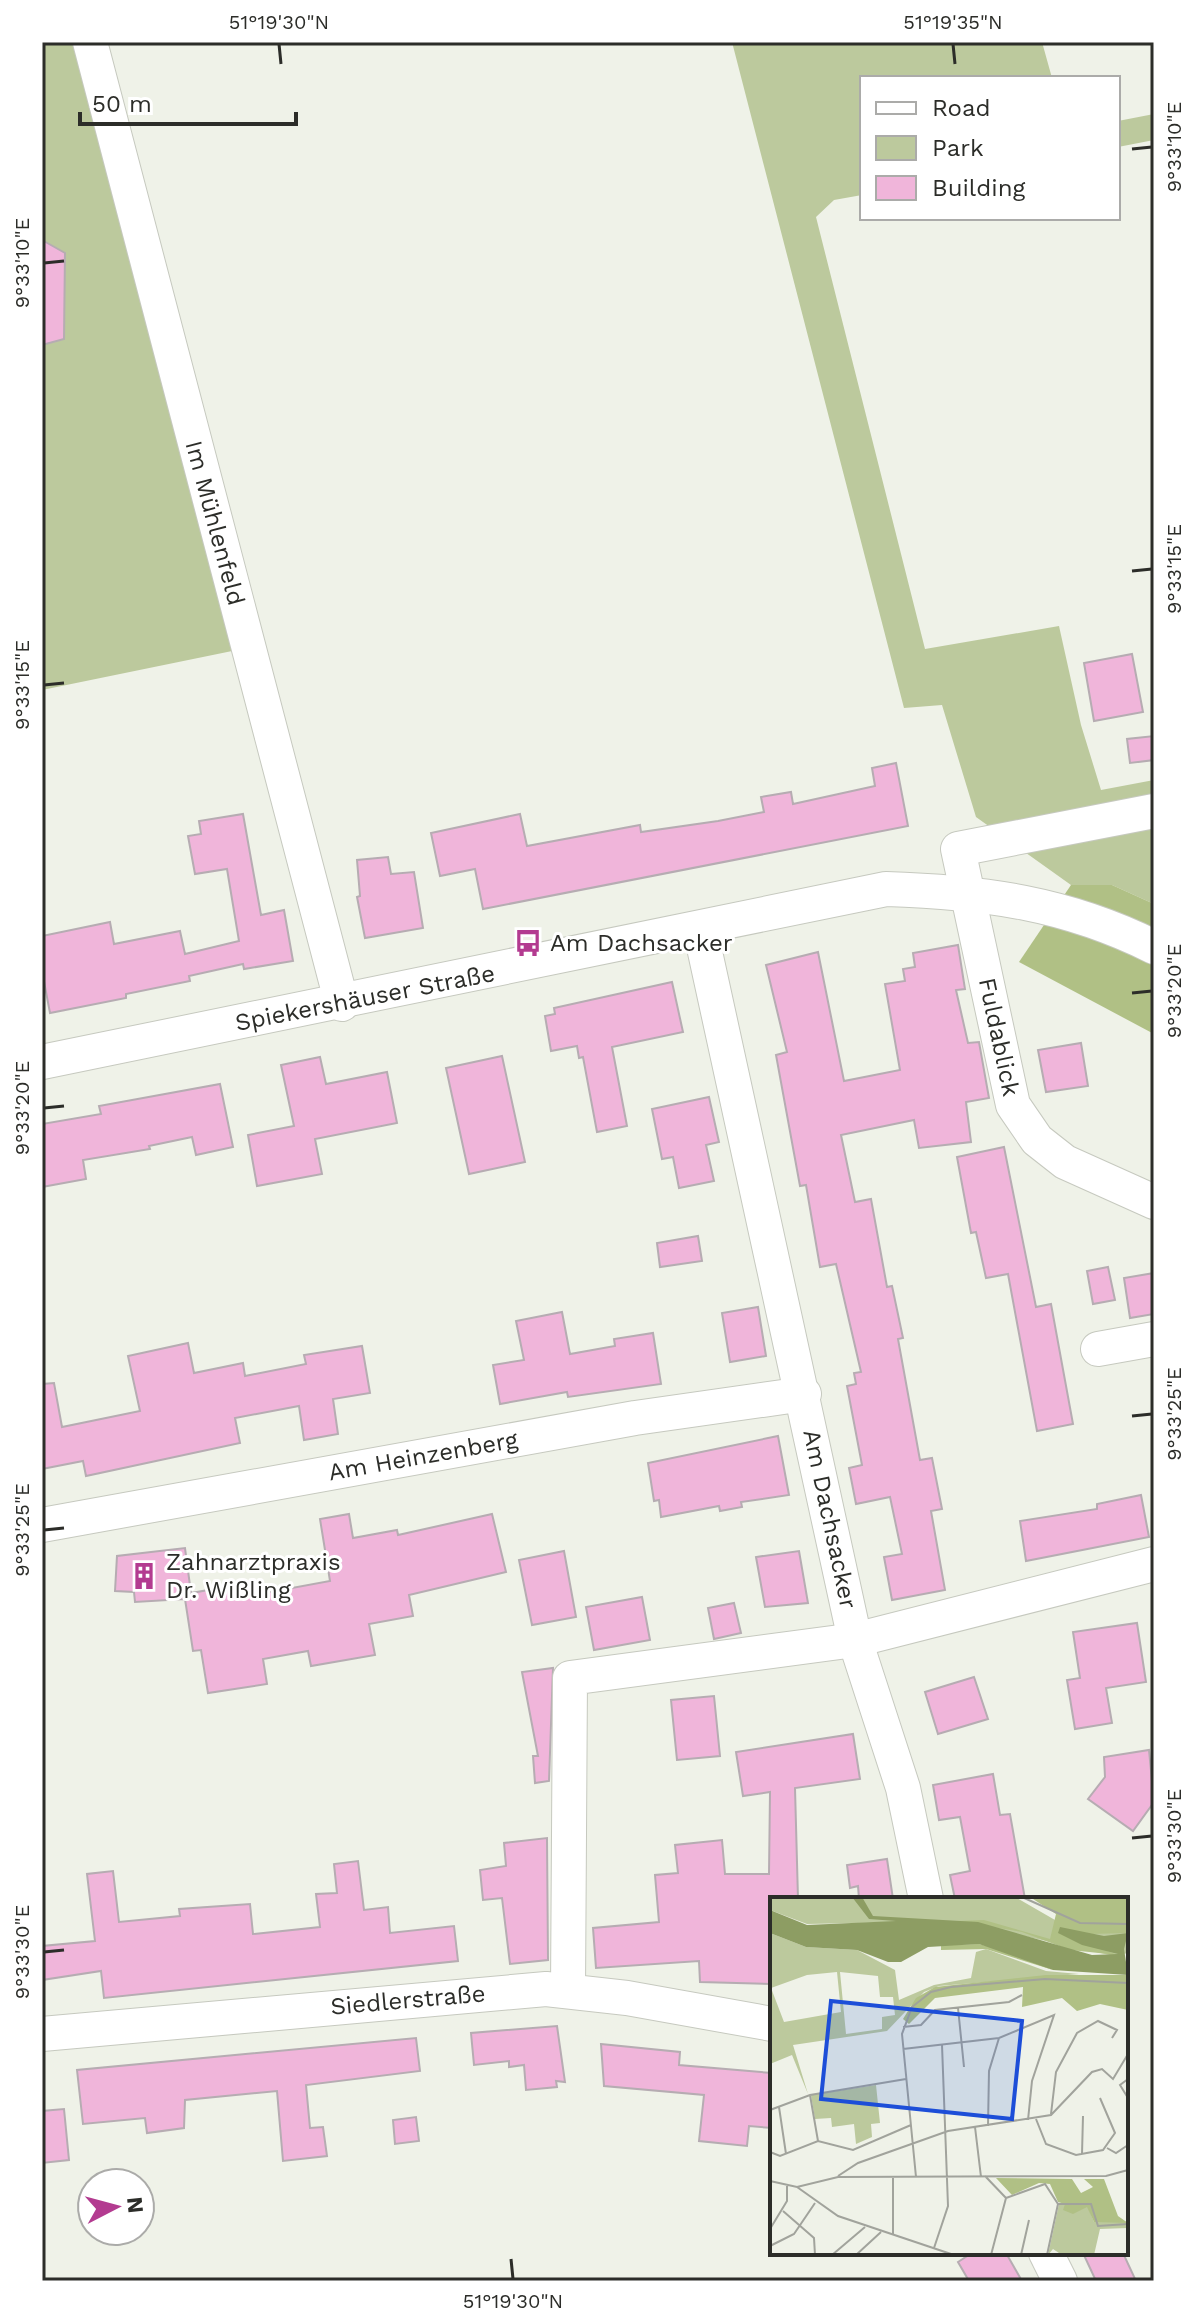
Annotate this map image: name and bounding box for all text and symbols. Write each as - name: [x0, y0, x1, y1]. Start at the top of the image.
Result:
- text: 51°19'30"N: [229, 10, 329, 34]
- text: 51°19'35"N: [903, 10, 1003, 34]
- scale bar: [80, 76, 296, 126]
- legend: [860, 76, 1120, 220]
- text: 50 m: [92, 90, 152, 118]
- text: Road: [932, 94, 991, 122]
- text: 9°33'10"E: [1162, 102, 1186, 192]
- text: Park: [932, 134, 984, 162]
- text: Building: [932, 174, 1025, 202]
- text: 9°33'10"E: [10, 218, 34, 308]
- street label: Im Mühlenfeld: [180, 438, 250, 608]
- text: 9°33'15"E: [1162, 524, 1186, 614]
- text: 9°33'15"E: [10, 640, 34, 730]
- bus stop icon: Am Dachsacker: [513, 928, 543, 958]
- place label: Am Dachsacker: [550, 929, 733, 957]
- text: 9°33'20"E: [1162, 944, 1186, 1038]
- street label: Spiekershäuser Straße: [233, 959, 497, 1037]
- street label: Fuldablick: [973, 975, 1025, 1099]
- text: 9°33'20"E: [10, 1061, 34, 1155]
- text: 9°33'25"E: [1162, 1367, 1186, 1461]
- street label: Am Heinzenberg: [326, 1426, 520, 1486]
- street label: Am Dachsacker: [797, 1427, 863, 1611]
- text: 9°33'25"E: [10, 1483, 34, 1577]
- place label: Zahnarztpraxis Dr. Wißling: [166, 1548, 341, 1604]
- building icon: Zahnarztpraxis Dr. Wißling: [129, 1561, 159, 1591]
- text: 9°33'30"E: [1162, 1789, 1186, 1883]
- inset map: [770, 1897, 1128, 2255]
- text: 9°33'30"E: [10, 1905, 34, 1999]
- street label: Siedlerstraße: [329, 1979, 487, 2021]
- north arrow: [76, 2167, 156, 2247]
- text: N: [122, 2196, 149, 2214]
- text: 51°19'30"N: [463, 2289, 563, 2313]

